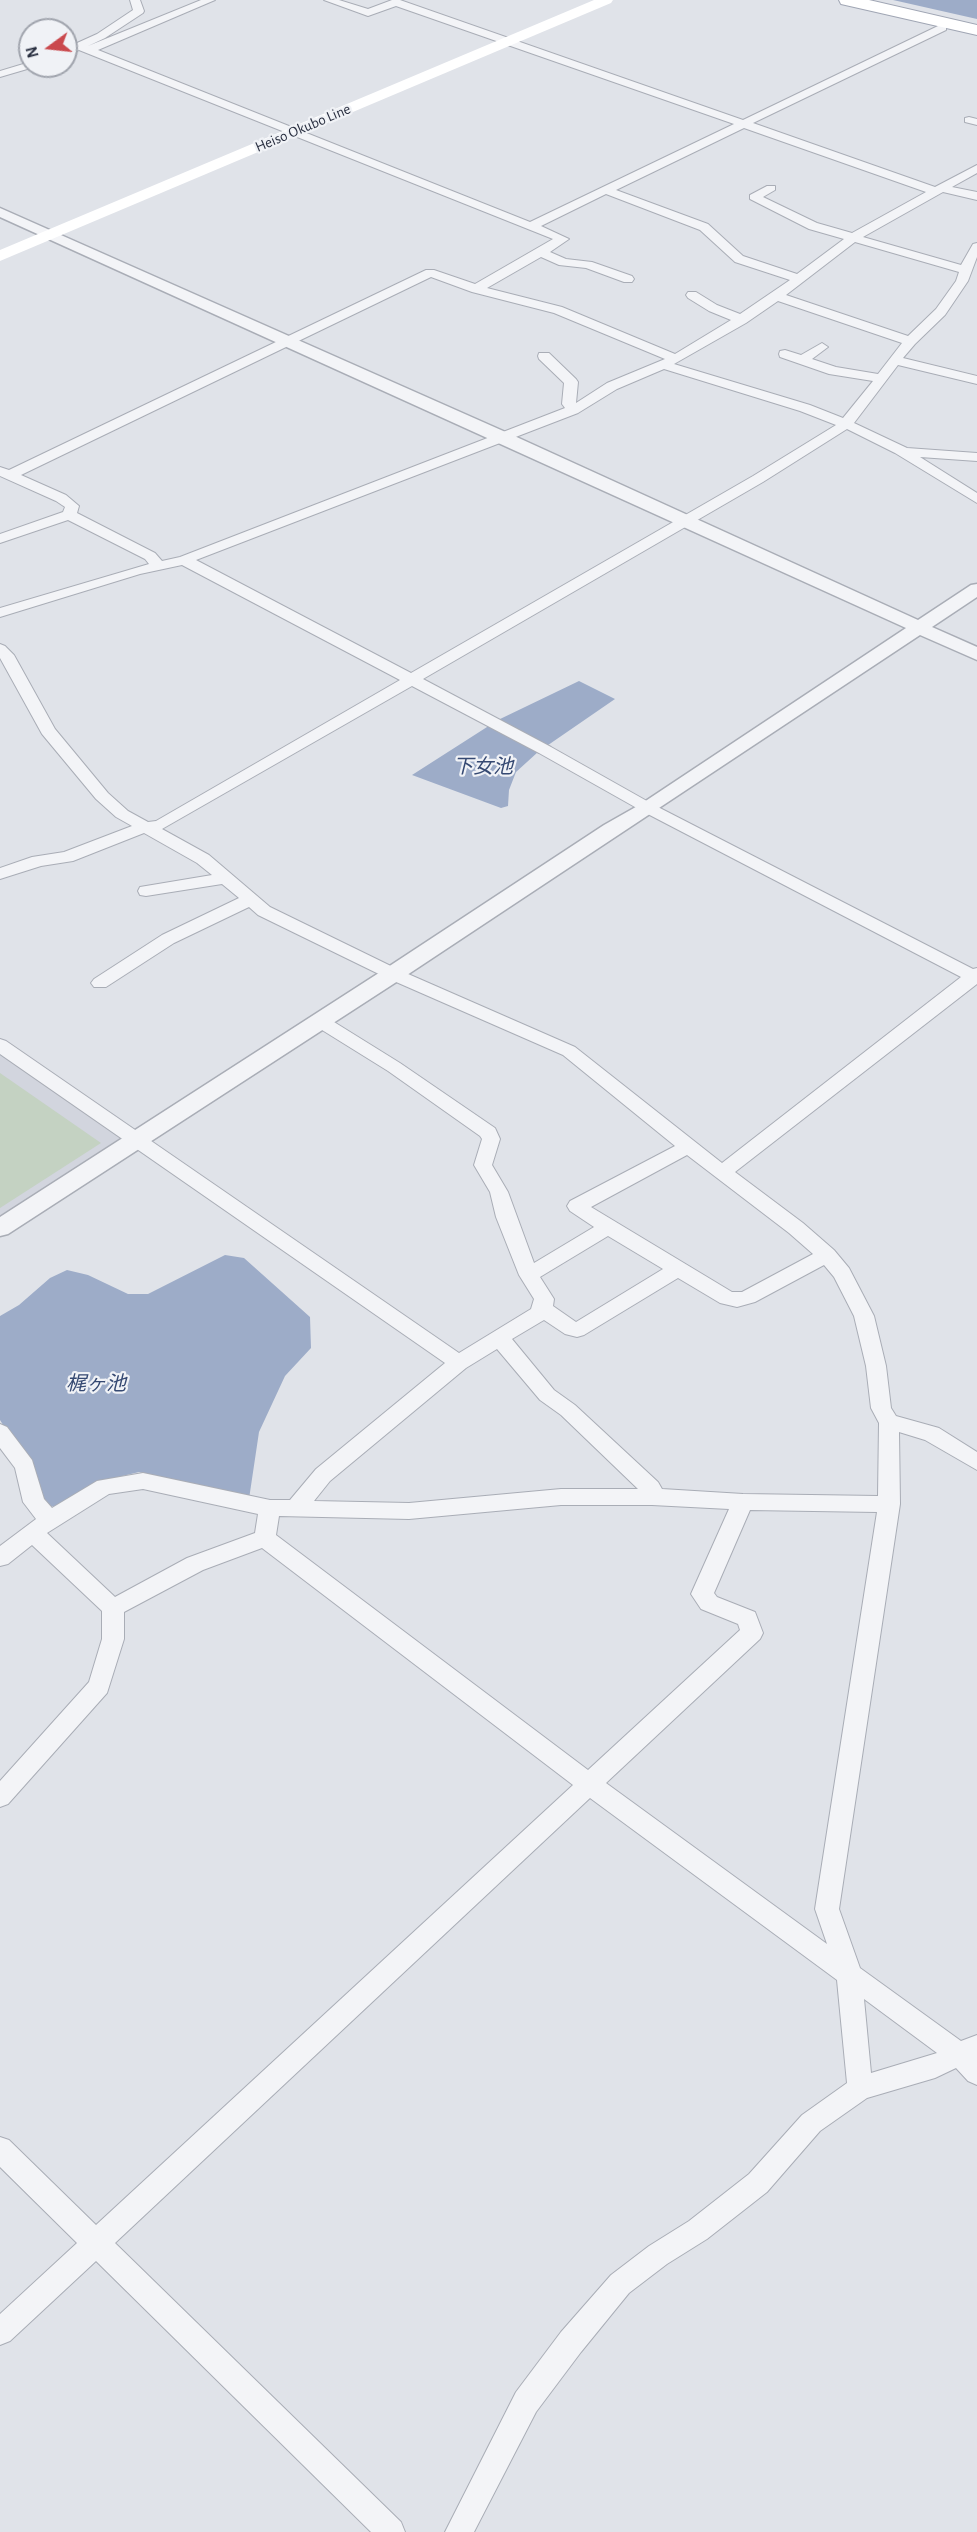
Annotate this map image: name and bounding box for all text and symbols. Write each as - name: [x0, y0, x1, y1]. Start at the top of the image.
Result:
- north arrow: [18, 18, 78, 78]
- text: N: [23, 45, 42, 60]
- street label: Heiso Okubo Line: [253, 100, 353, 156]
- water label: 下女池: [453, 755, 513, 779]
- water label: 梶ヶ池: [66, 1372, 126, 1396]

